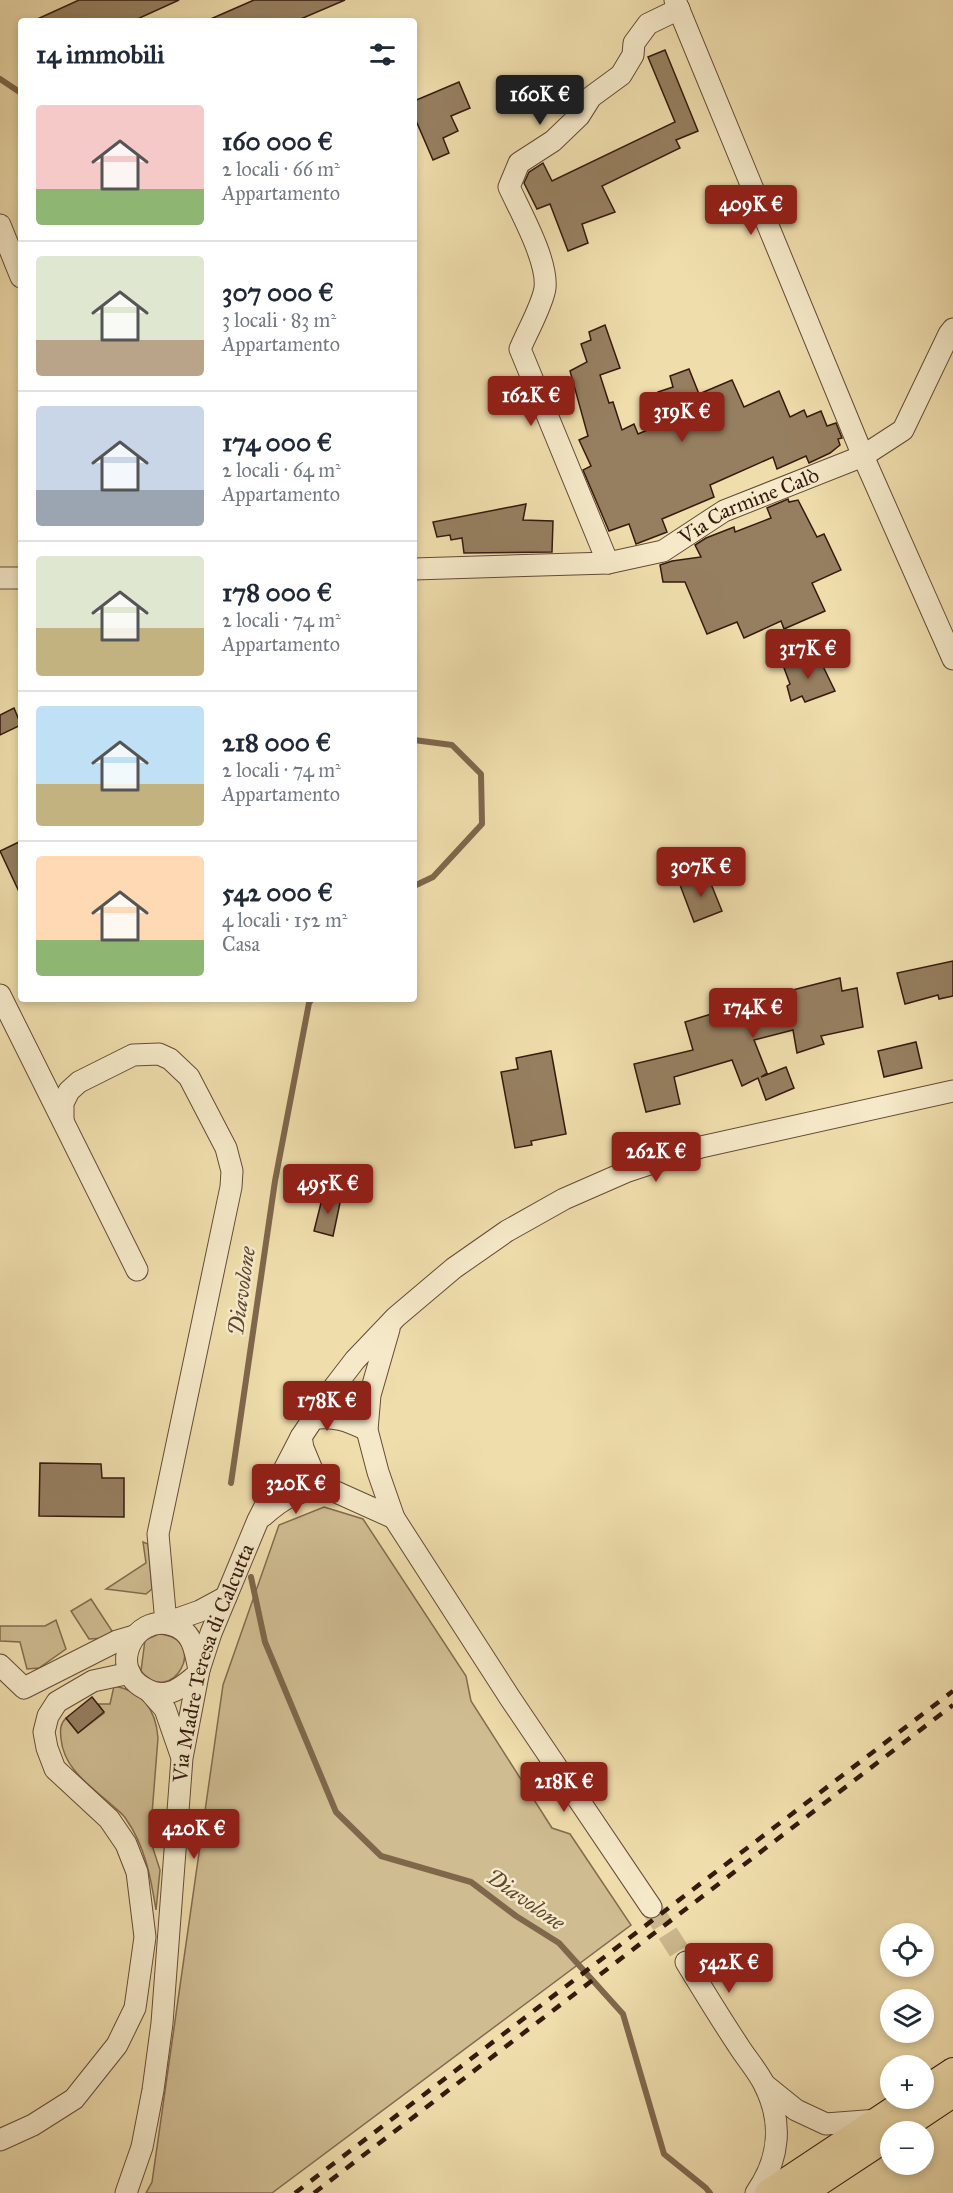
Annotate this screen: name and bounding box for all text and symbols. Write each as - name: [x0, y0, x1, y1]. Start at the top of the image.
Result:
- text: 14 immobili: [36, 38, 164, 70]
- icon: filters: [366, 38, 399, 71]
- pin: 160K €: [491, 75, 589, 126]
- text: 160K €: [510, 82, 570, 106]
- text: 160 000 €: [222, 125, 333, 157]
- icon: home: [84, 129, 156, 201]
- text: 2 locali · 66 m²: [222, 157, 340, 181]
- text: Appartamento: [222, 181, 340, 205]
- pin: 409K €: [702, 185, 800, 236]
- text: 409K €: [719, 192, 783, 216]
- text: 307 000 €: [222, 276, 334, 308]
- icon: home: [84, 280, 156, 352]
- text: 3 locali · 83 m²: [222, 308, 336, 332]
- text: Appartamento: [222, 332, 340, 356]
- pin: 162K €: [482, 376, 580, 427]
- text: 162K €: [502, 383, 560, 407]
- pin: 319K €: [633, 392, 731, 443]
- text: 319K €: [653, 399, 711, 423]
- text: 174 000 €: [222, 426, 332, 458]
- icon: home: [84, 430, 156, 502]
- text: 2 locali · 64 m²: [222, 458, 341, 482]
- street label: Via Carmine Calò: [673, 462, 823, 551]
- text: Appartamento: [222, 482, 340, 506]
- text: 178 000 €: [222, 576, 332, 608]
- icon: home: [84, 580, 156, 652]
- text: 2 locali · 74 m²: [222, 608, 341, 632]
- pin: 317K €: [759, 629, 857, 680]
- text: Appartamento: [222, 632, 340, 656]
- text: 317K €: [779, 636, 837, 660]
- text: 218 000 €: [222, 726, 331, 758]
- icon: home: [84, 730, 156, 802]
- text: 2 locali · 74 m²: [222, 758, 341, 782]
- text: Appartamento: [222, 782, 340, 806]
- pin: 307K €: [652, 847, 750, 898]
- text: 307K €: [671, 854, 731, 878]
- text: 542 000 €: [222, 876, 333, 908]
- icon: home: [84, 880, 156, 952]
- text: 4 locali · 152 m²: [222, 908, 348, 932]
- text: Casa: [222, 932, 260, 956]
- pin: 174K €: [704, 988, 802, 1039]
- text: 174K €: [723, 995, 783, 1019]
- pin: 262K €: [607, 1132, 705, 1183]
- text: 262K €: [626, 1139, 686, 1163]
- pin: 495K €: [279, 1164, 377, 1215]
- text: 495K €: [297, 1171, 359, 1195]
- water label: Diavolone: [222, 1244, 261, 1337]
- pin: 178K €: [278, 1381, 376, 1432]
- text: 178K €: [297, 1388, 357, 1412]
- pin: 320K €: [247, 1464, 345, 1515]
- text: 320K €: [266, 1471, 326, 1495]
- street label: Via Madre Teresa di Calcutta: [167, 1540, 260, 1784]
- pin: 218K €: [515, 1762, 613, 1813]
- text: 218K €: [534, 1769, 594, 1793]
- pin: 420K €: [145, 1809, 243, 1860]
- text: 420K €: [162, 1816, 226, 1840]
- water label: Diavolone: [481, 1863, 571, 1937]
- map controls: [880, 1923, 934, 2175]
- button: locate: [880, 1923, 934, 1977]
- pin: 542K €: [680, 1943, 778, 1994]
- text: 542K €: [699, 1950, 759, 1974]
- button: layers: [880, 1989, 934, 2043]
- button: +: [880, 2055, 934, 2109]
- button: −: [880, 2121, 934, 2175]

